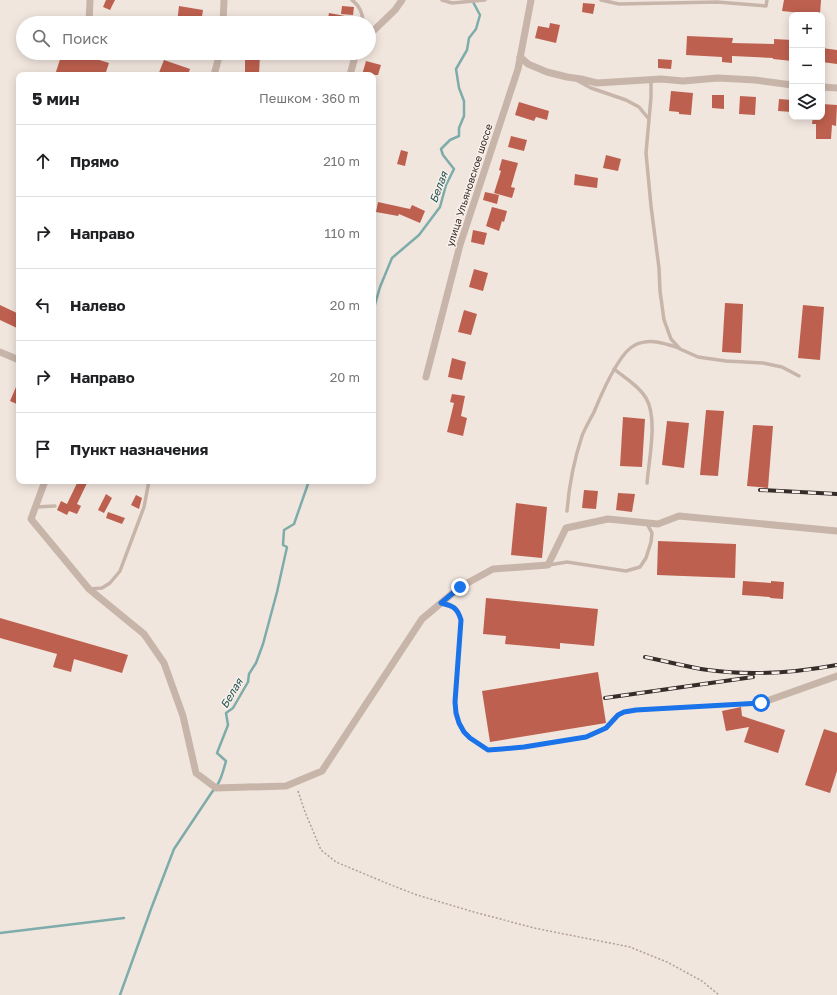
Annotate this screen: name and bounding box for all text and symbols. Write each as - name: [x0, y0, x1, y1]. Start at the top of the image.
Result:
- map controls: [789, 12, 825, 120]
- button: +: [789, 12, 825, 48]
- search box: [16, 16, 376, 60]
- icon: search: [30, 27, 52, 49]
- text: Поиск: [62, 29, 108, 47]
- button: −: [789, 48, 825, 84]
- button: layers: [789, 84, 825, 120]
- text: 5 мин: [32, 88, 80, 109]
- text: Пешком · 360 m: [259, 90, 360, 106]
- street label: улица Ульяновское шоссе: [443, 122, 495, 248]
- icon: ahead: [32, 150, 54, 172]
- text: Прямо: [70, 152, 119, 170]
- text: 210 m: [323, 153, 360, 169]
- water label: Белая: [426, 169, 450, 205]
- icon: right: [32, 222, 54, 244]
- text: Направо: [70, 224, 135, 242]
- text: 110 m: [325, 225, 360, 241]
- icon: left: [32, 294, 54, 316]
- text: Налево: [70, 296, 126, 314]
- text: 20 m: [330, 297, 360, 313]
- icon: right: [32, 366, 54, 388]
- text: Направо: [70, 368, 135, 386]
- text: 20 m: [330, 369, 360, 385]
- icon: arrive: [32, 438, 54, 460]
- text: Пункт назначения: [70, 440, 208, 458]
- route end: [451, 578, 469, 596]
- water label: Белая: [217, 675, 245, 710]
- route start: [752, 694, 770, 712]

